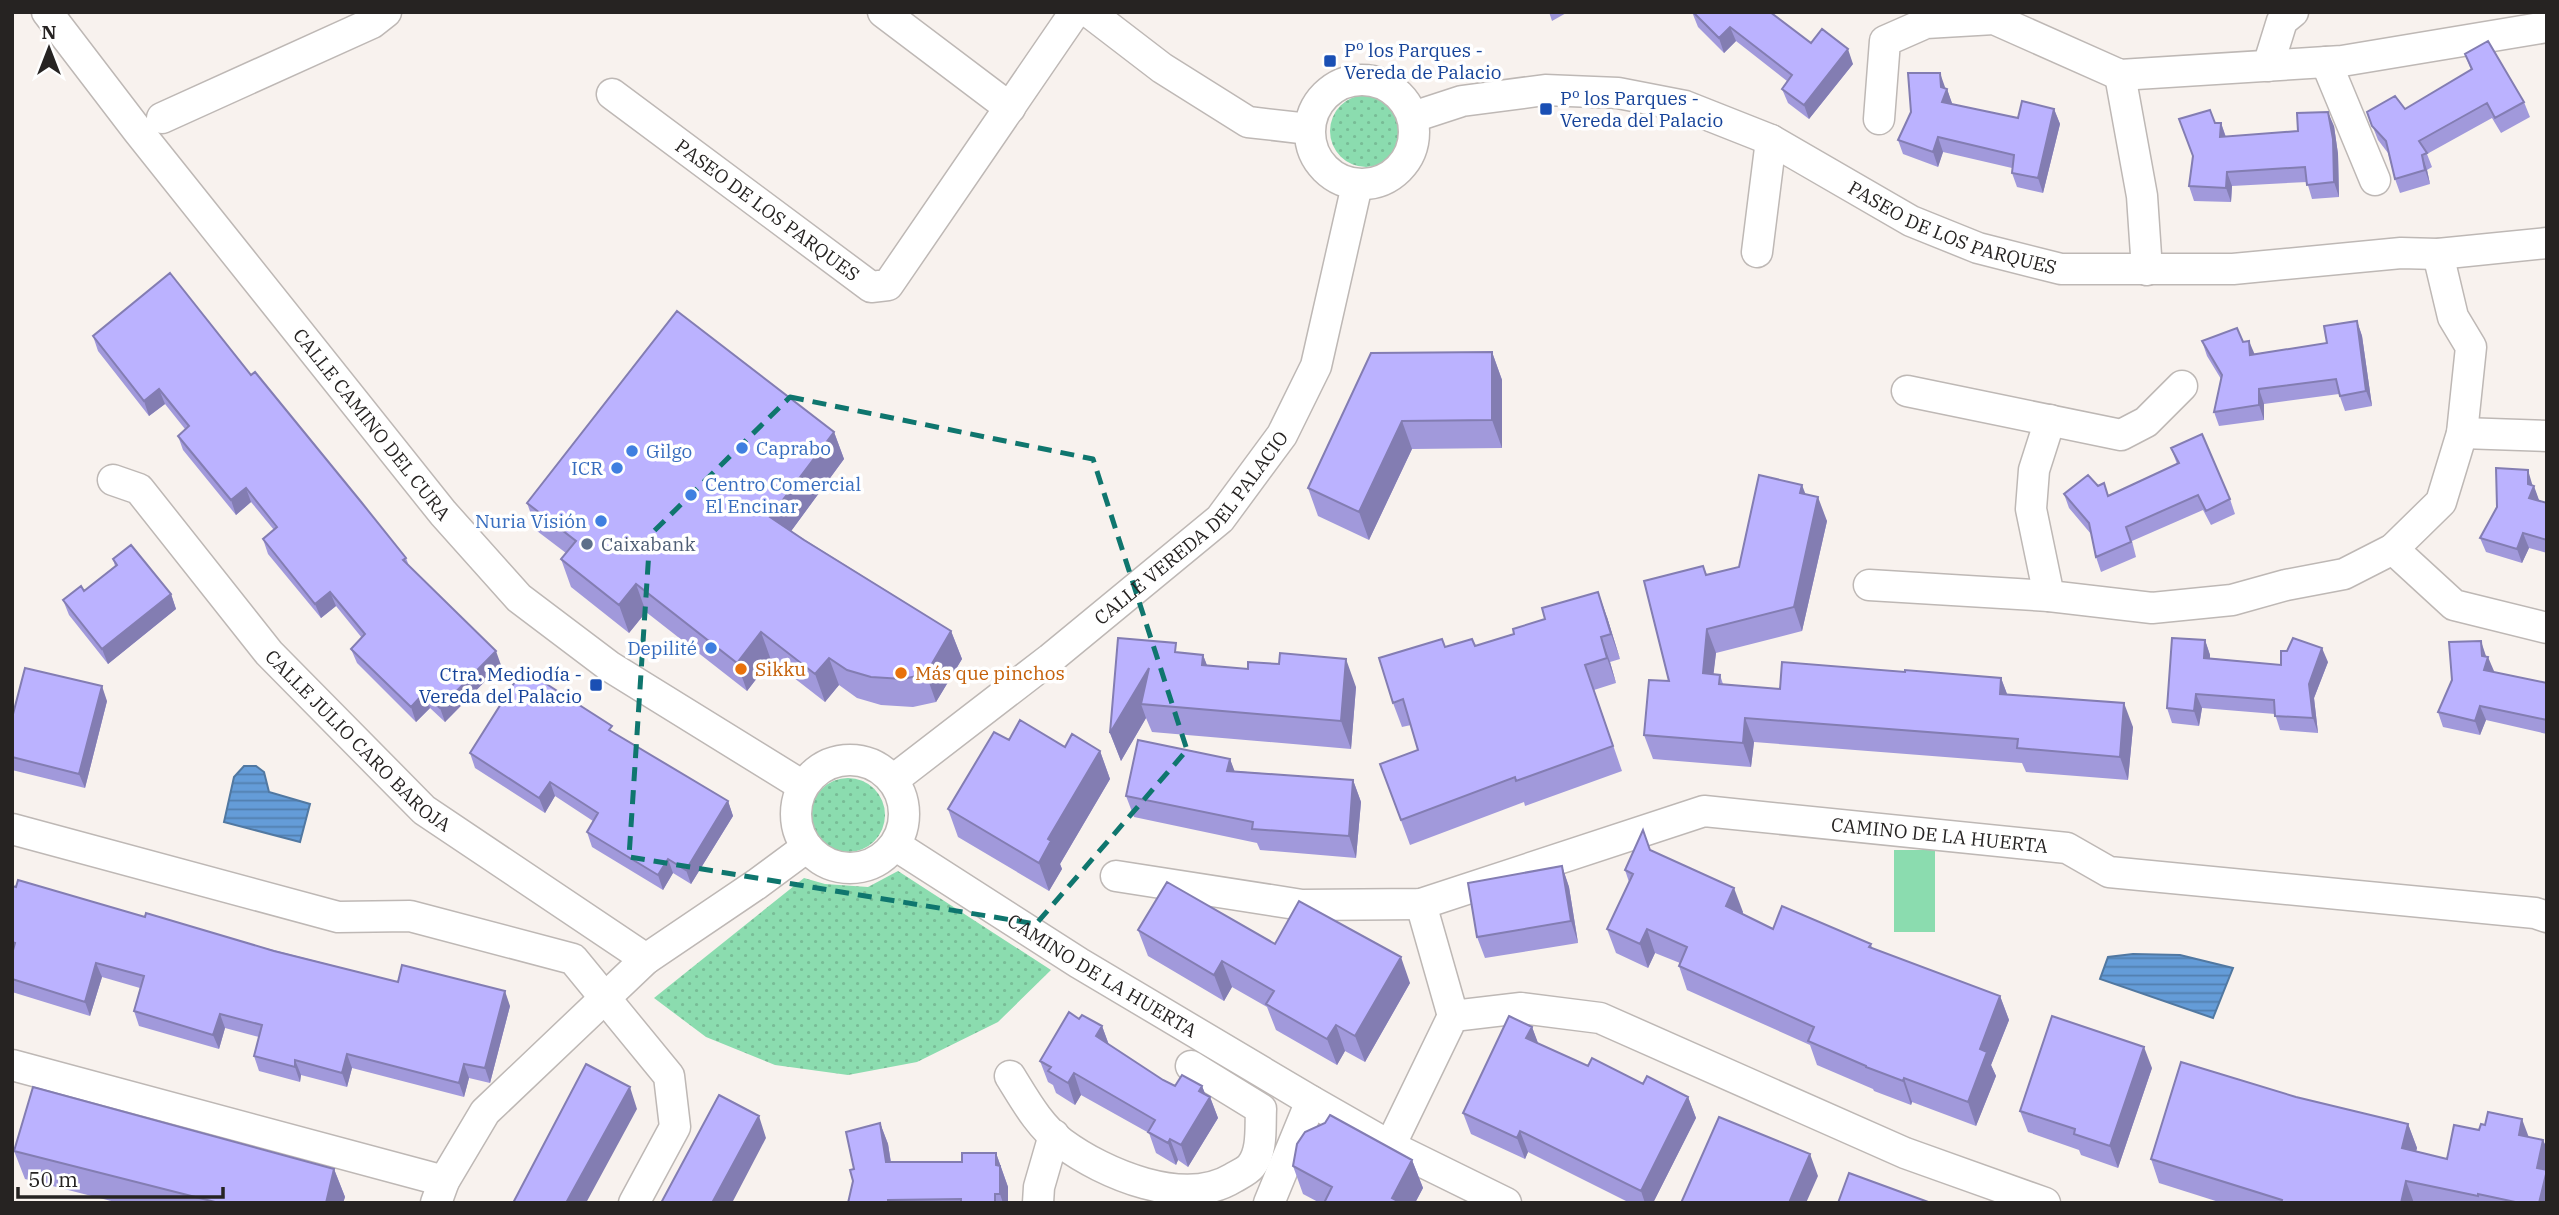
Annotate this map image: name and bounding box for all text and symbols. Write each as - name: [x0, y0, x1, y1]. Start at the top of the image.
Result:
- north arrow: [14, 14, 84, 84]
- text: N: [41, 20, 57, 44]
- place label: Pº los Parques - Vereda de Palacio: [1344, 38, 1502, 84]
- marker: Pº los Parques - Vereda de Palacio: [1322, 53, 1338, 69]
- place label: Pº los Parques - Vereda del Palacio: [1560, 86, 1723, 132]
- marker: Pº los Parques - Vereda del Palacio: [1538, 101, 1554, 117]
- street label: PASEO DE LOS PARQUES: [671, 134, 864, 286]
- street label: PASEO DE LOS PARQUES: [1844, 175, 2059, 279]
- street label: CALLE CAMINO DEL CURA: [288, 323, 456, 525]
- street label: CALLE VEREDA DEL PALACIO: [1089, 426, 1293, 630]
- place label: Caprabo: [756, 436, 831, 460]
- place label: Gilgo: [646, 439, 692, 463]
- marker: Caprabo: [734, 440, 750, 456]
- marker: Gilgo: [624, 443, 640, 459]
- place label: ICR: [571, 456, 603, 480]
- marker: ICR: [609, 460, 625, 476]
- place label: Centro Comercial El Encinar: [705, 472, 861, 518]
- marker: Centro Comercial El Encinar: [683, 487, 699, 503]
- place label: Nuria Visión: [475, 509, 587, 533]
- marker: Nuria Visión: [593, 513, 609, 529]
- place label: Caixabank: [601, 532, 696, 556]
- marker: Caixabank: [579, 536, 595, 552]
- place label: Depilité: [627, 636, 697, 660]
- marker: Depilité: [703, 640, 719, 656]
- street label: CALLE JULIO CARO BAROJA: [260, 644, 456, 837]
- place label: Sikku: [755, 657, 806, 681]
- marker: Sikku: [733, 661, 749, 677]
- place label: Más que pinchos: [915, 661, 1065, 685]
- place label: Ctra. Mediodía - Vereda del Palacio: [419, 662, 582, 708]
- marker: Más que pinchos: [893, 665, 909, 681]
- marker: Ctra. Mediodía - Vereda del Palacio: [588, 677, 604, 693]
- street label: CAMINO DE LA HUERTA: [1830, 812, 2049, 858]
- street label: CAMINO DE LA HUERTA: [1003, 908, 1201, 1043]
- scale bar: [18, 1156, 222, 1200]
- text: 50 m: [28, 1165, 78, 1193]

